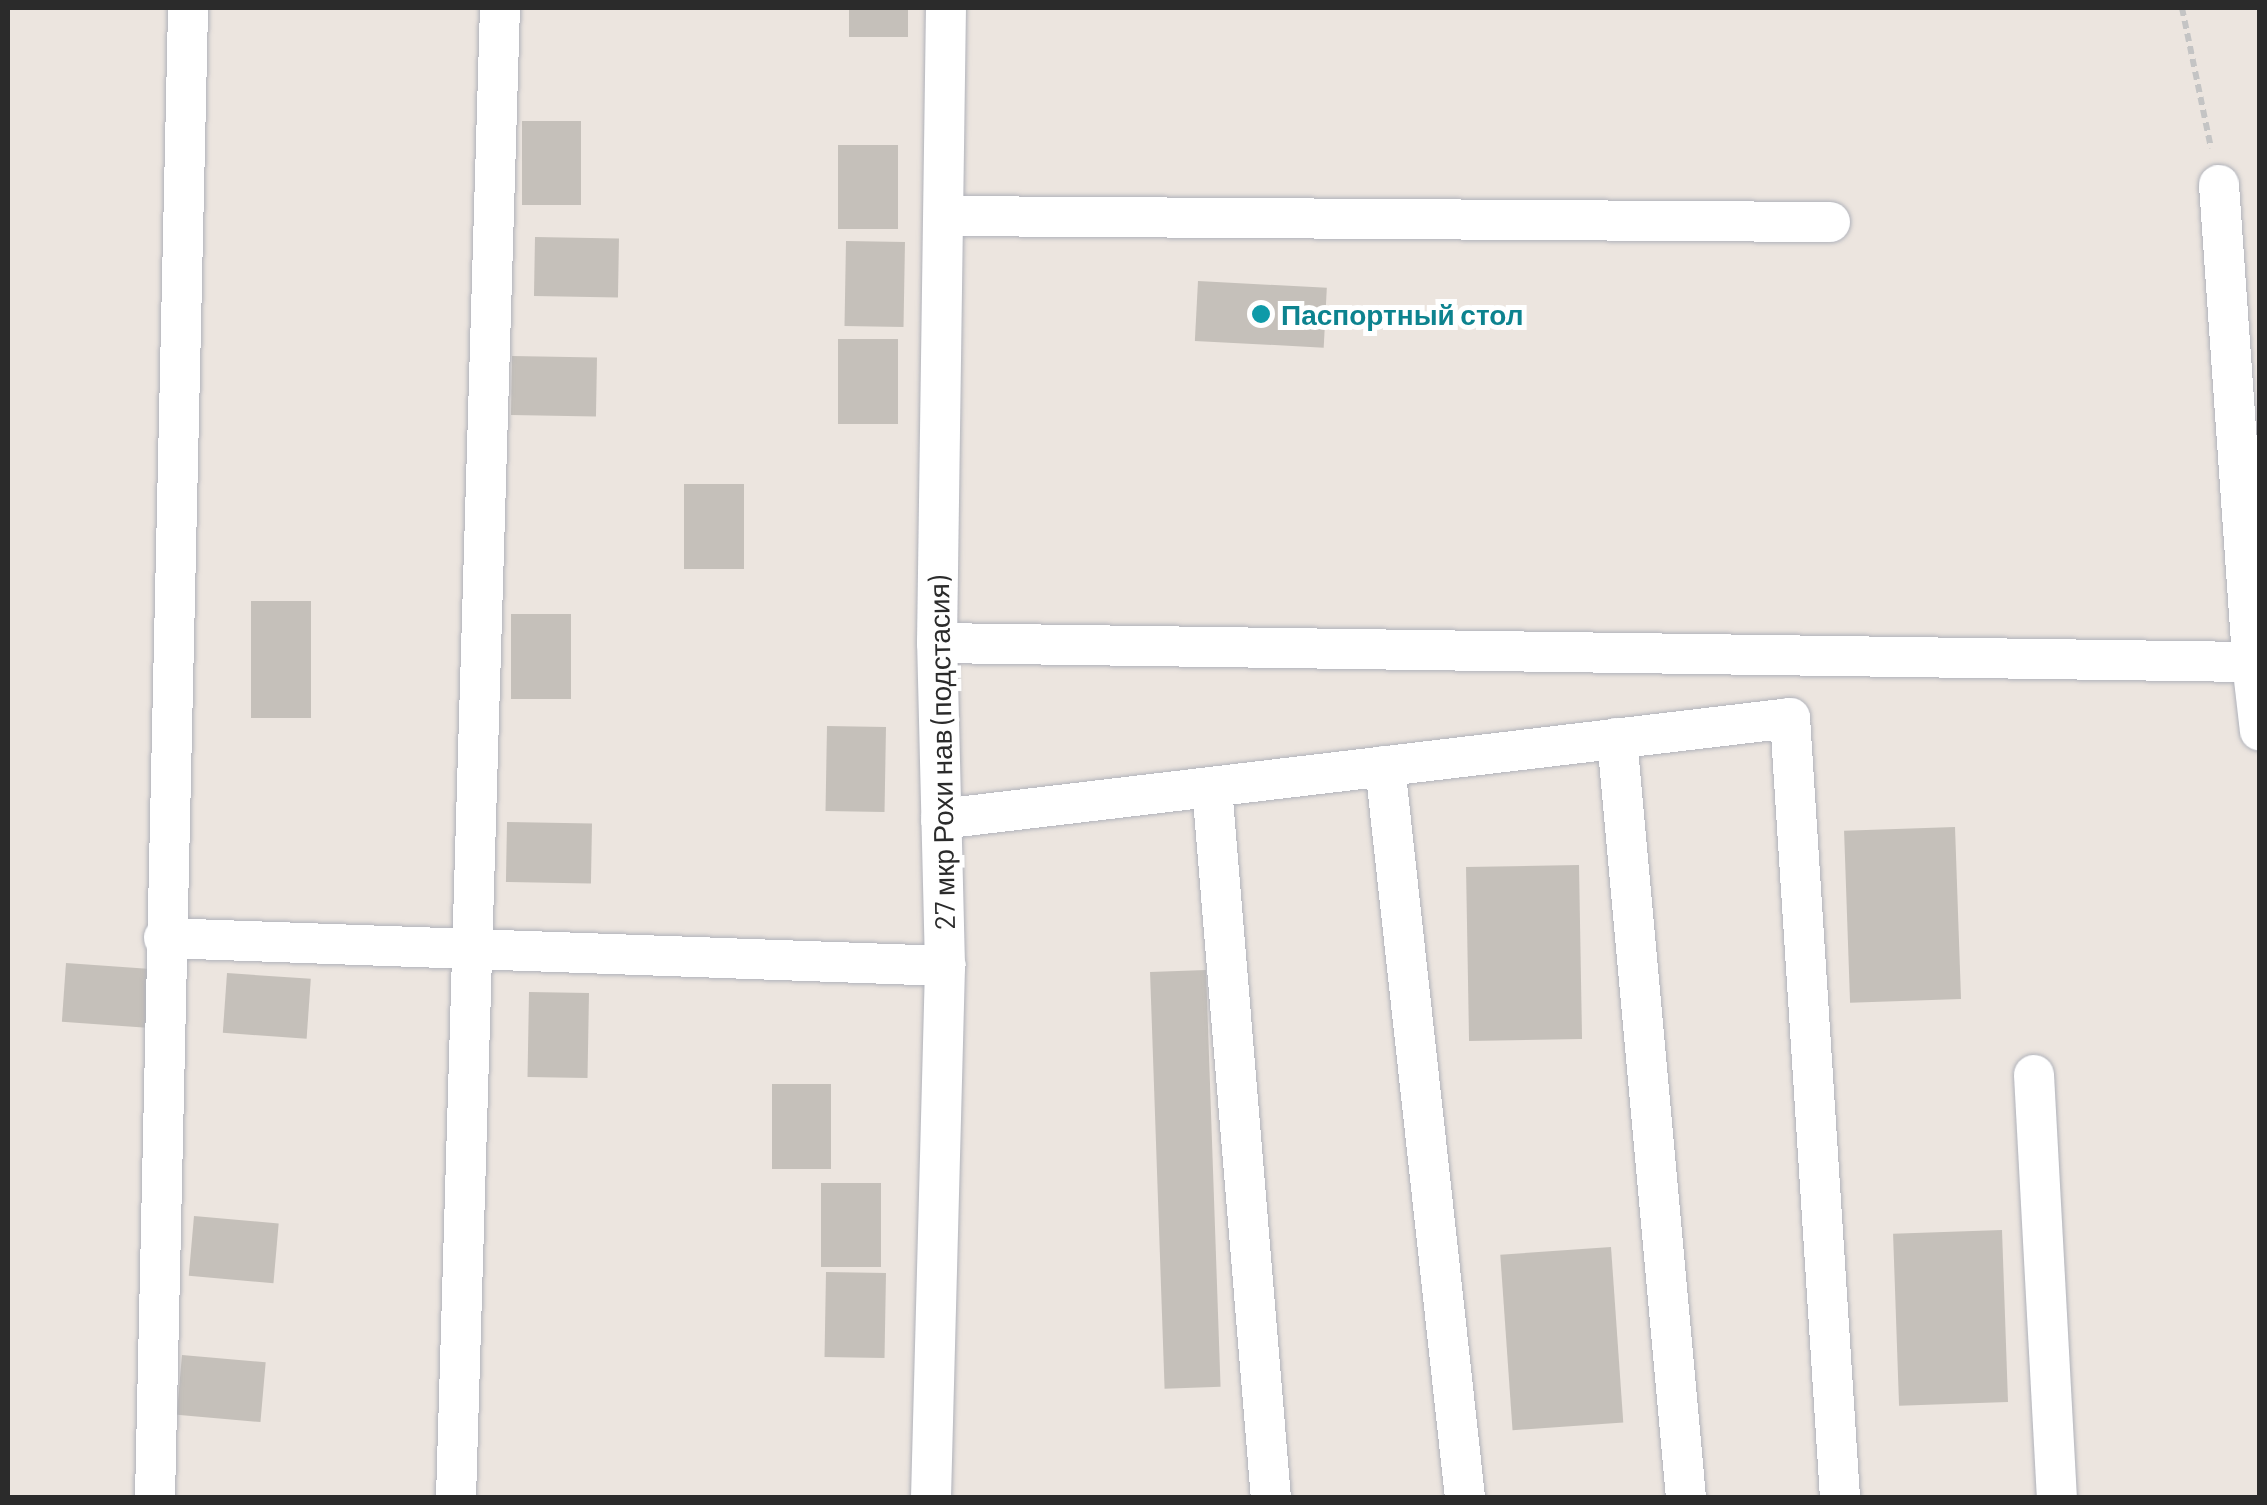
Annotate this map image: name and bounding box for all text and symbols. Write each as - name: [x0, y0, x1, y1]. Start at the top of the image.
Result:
- place label: Паспортный стол: [1281, 297, 1523, 331]
- marker: Паспортный стол: [1250, 303, 1272, 325]
- street label: 27 мкр Рохи нав (подстасия): [921, 576, 961, 930]

